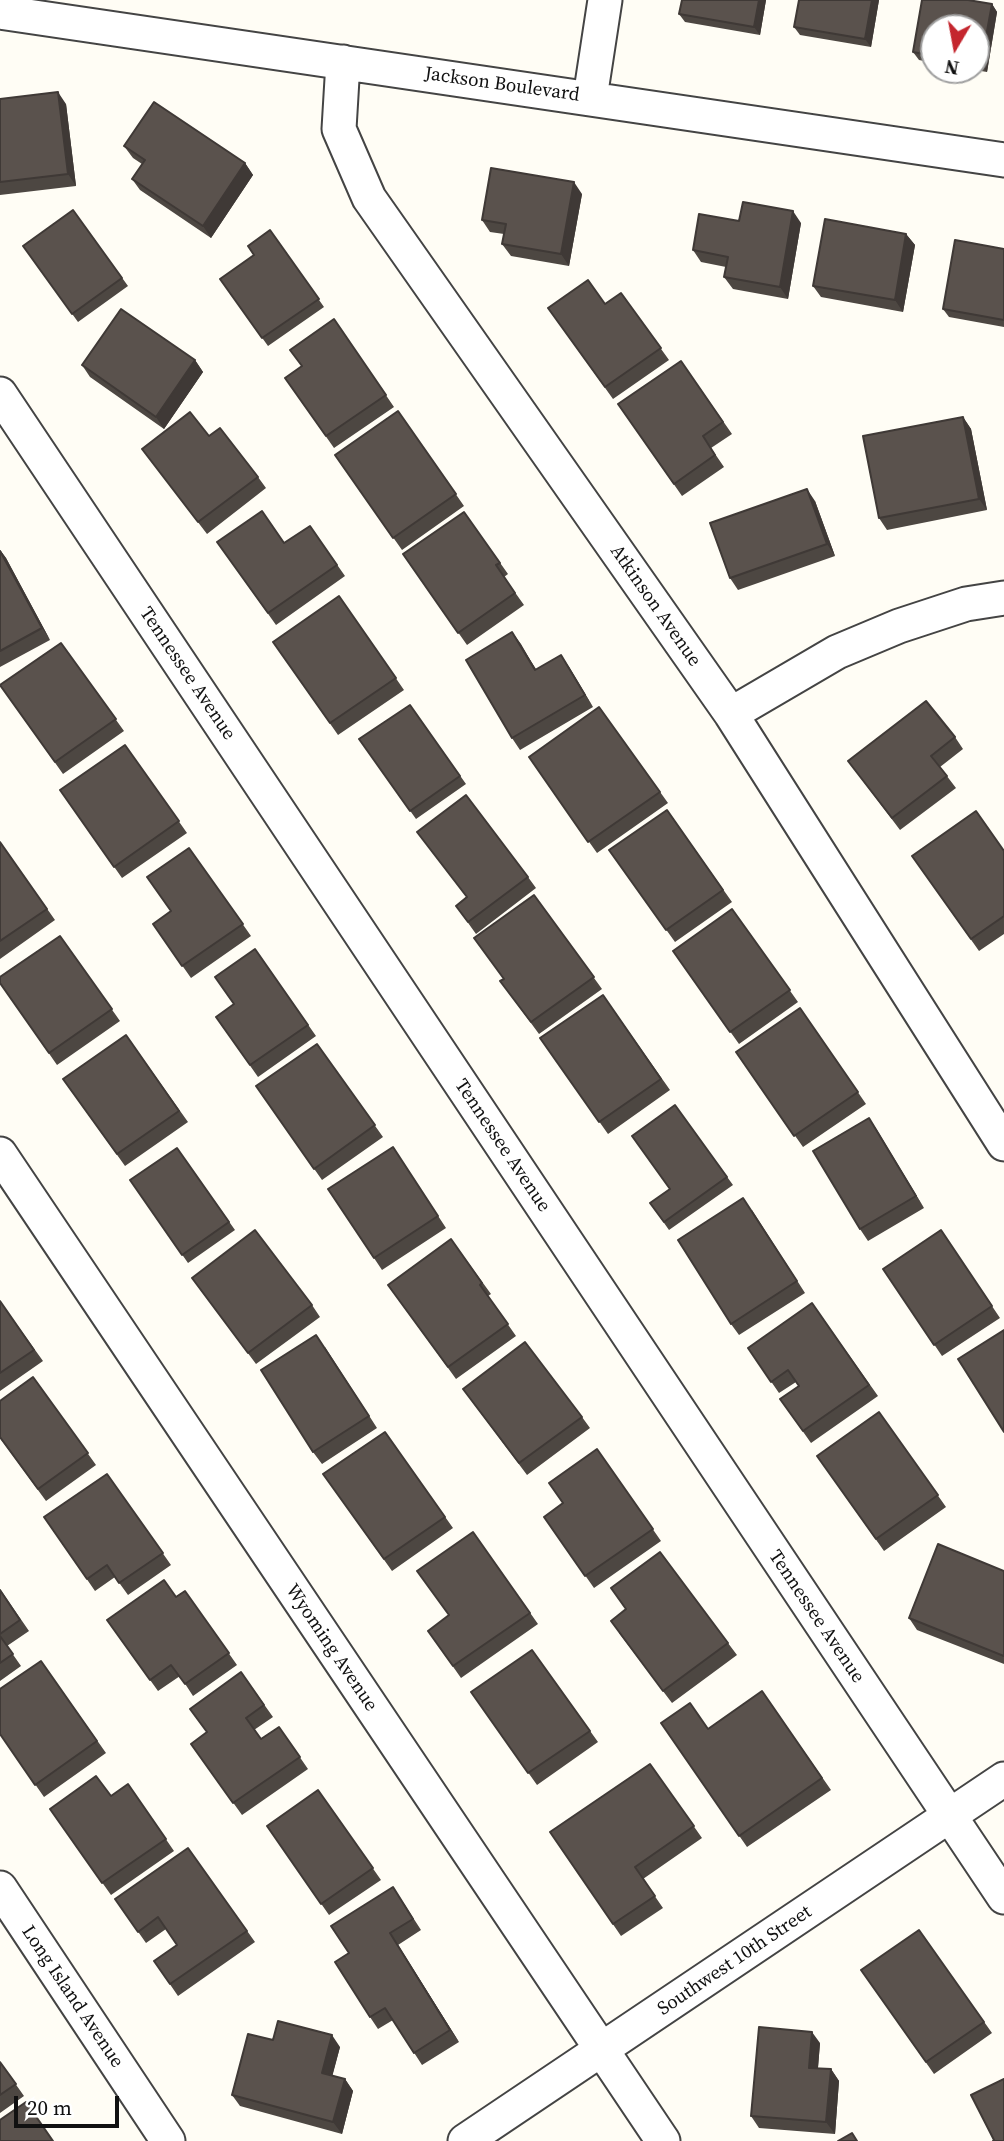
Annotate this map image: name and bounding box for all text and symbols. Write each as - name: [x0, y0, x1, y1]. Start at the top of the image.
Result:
- north arrow: [920, 14, 990, 84]
- text: N: [943, 54, 961, 82]
- street label: Jackson Boulevard: [423, 63, 581, 107]
- street label: Atkinson Avenue: [605, 541, 705, 671]
- street label: Tennessee Avenue: [134, 603, 240, 745]
- street label: Tennessee Avenue: [449, 1075, 555, 1217]
- street label: Tennessee Avenue: [763, 1546, 869, 1688]
- street label: Wyoming Avenue: [280, 1580, 382, 1716]
- street label: Southwest 10th Street: [654, 1901, 816, 2021]
- street label: Long Island Avenue: [16, 1922, 128, 2072]
- scale bar: [18, 2082, 122, 2126]
- text: 20 m: [27, 2093, 72, 2122]

